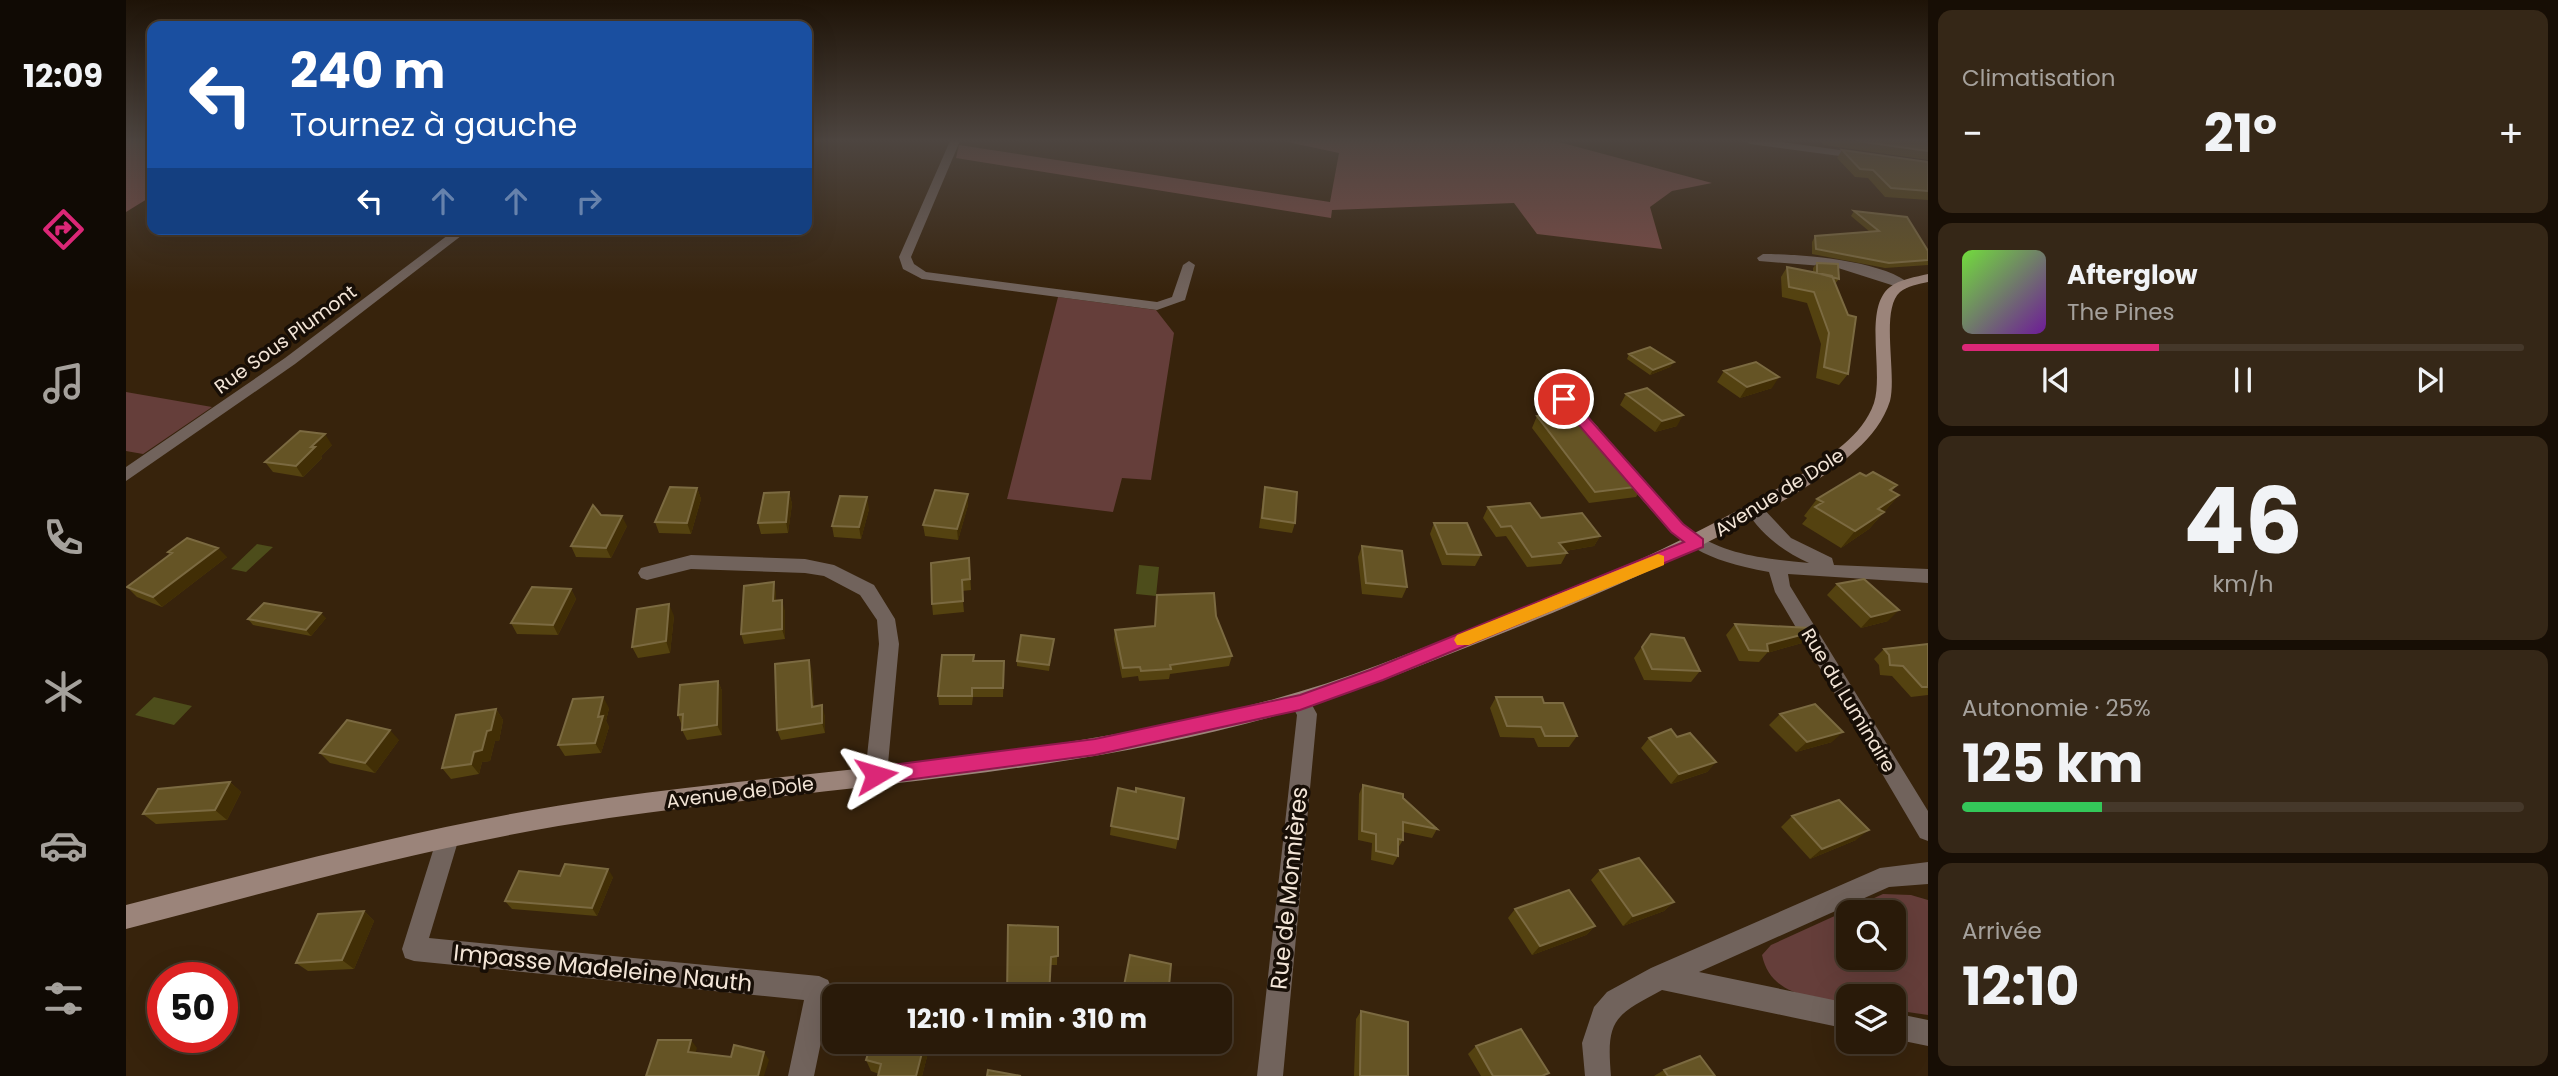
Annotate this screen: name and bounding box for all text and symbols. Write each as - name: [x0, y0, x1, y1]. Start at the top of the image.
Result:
- text: 240 m: [290, 37, 445, 105]
- icon: left: [175, 49, 266, 140]
- text: 12:09: [23, 53, 103, 98]
- text: Climatisation: [1962, 62, 2115, 94]
- text: 21°: [2204, 97, 2277, 170]
- text: Tournez à gauche: [290, 102, 577, 147]
- text: −: [1962, 107, 1983, 160]
- text: +: [2498, 107, 2524, 160]
- icon: left: [351, 182, 389, 220]
- icon: ahead: [424, 182, 462, 220]
- icon: ahead: [497, 182, 535, 220]
- icon: right: [570, 182, 608, 220]
- icon: directions: [39, 205, 88, 254]
- text: Afterglow: [2067, 257, 2198, 293]
- street label: Rue Sous Plumont: [209, 279, 362, 400]
- text: The Pines: [2067, 296, 2175, 328]
- icon: music: [39, 359, 88, 408]
- icon: previous: [2037, 361, 2075, 399]
- icon: pause: [2224, 361, 2262, 399]
- icon: next: [2411, 361, 2449, 399]
- pin: [1534, 369, 1594, 429]
- icon: arrive: [1545, 380, 1583, 418]
- street label: Avenue de Dole: [1709, 442, 1849, 543]
- text: 46: [2183, 457, 2303, 585]
- icon: phone: [39, 513, 88, 562]
- text: km/h: [2212, 568, 2274, 600]
- street label: Rue du Luminaire: [1795, 623, 1902, 777]
- icon: climate: [39, 667, 88, 716]
- text: Autonomie · 25%: [1962, 692, 2151, 724]
- text: 125 km: [1962, 727, 2143, 800]
- position arrow: [839, 738, 913, 812]
- street label: Avenue de Dole: [665, 770, 815, 815]
- street label: Rue de Monnières: [1262, 785, 1316, 991]
- icon: car: [39, 821, 88, 870]
- map controls: [1836, 900, 1906, 1054]
- button: search: [1836, 900, 1906, 970]
- text: Arrivée: [1962, 915, 2042, 947]
- street label: Impasse Madeleine Nauth: [452, 936, 754, 1000]
- text: 12:10: [1962, 950, 2079, 1023]
- speed limit sign: 50: [147, 962, 238, 1053]
- icon: filters: [39, 974, 88, 1023]
- button: layers: [1836, 984, 1906, 1054]
- text: 12:10 · 1 min · 310 m: [907, 1001, 1147, 1037]

